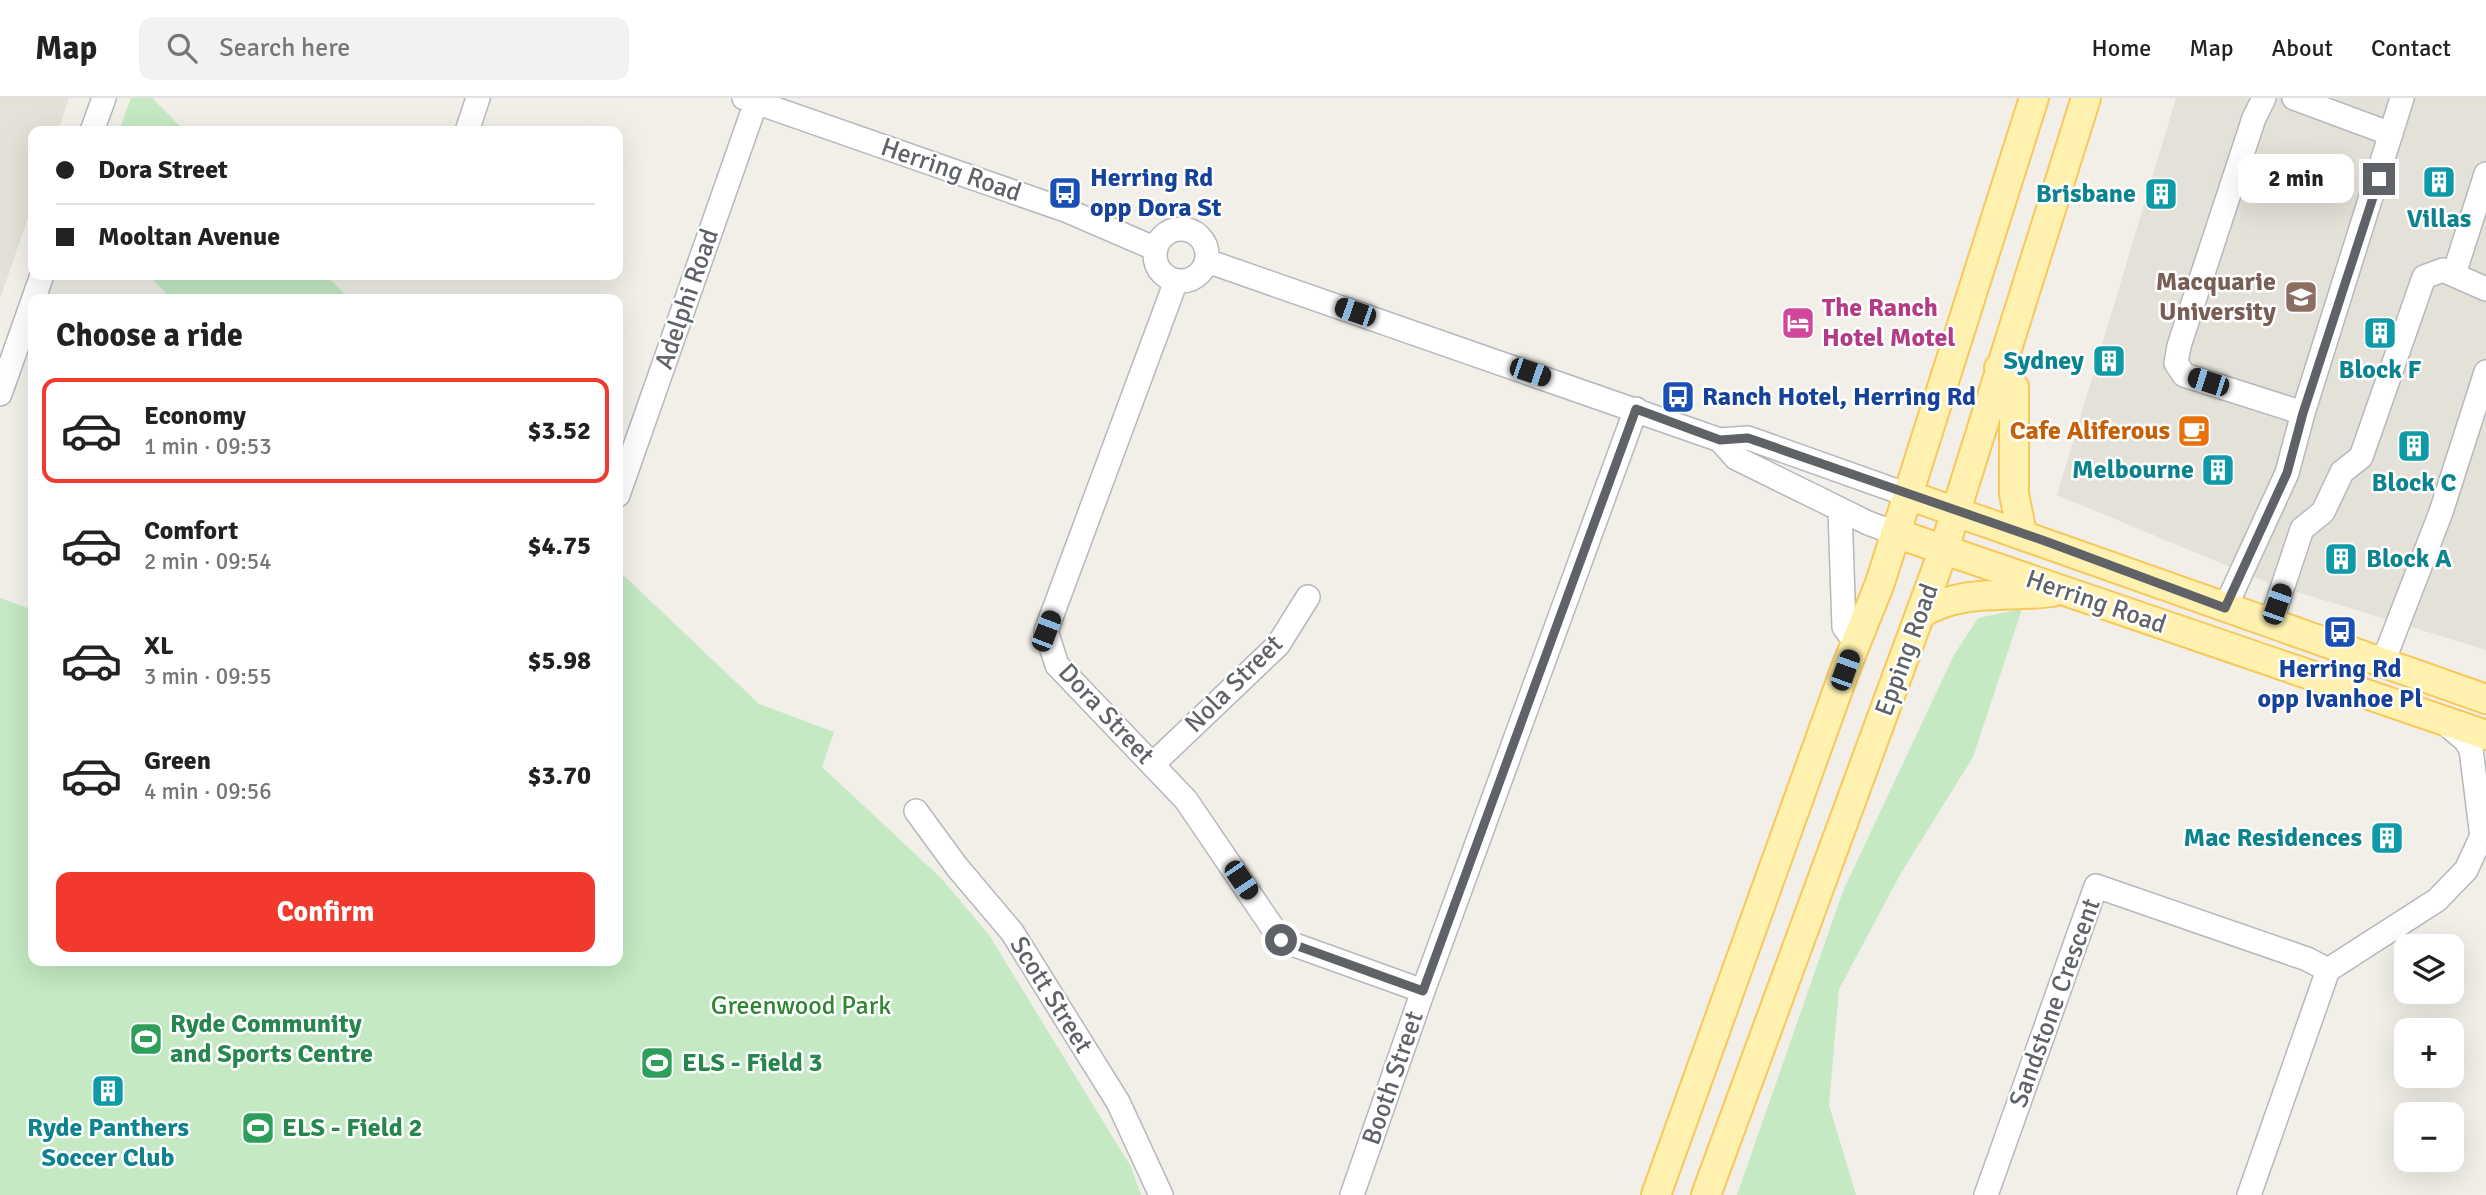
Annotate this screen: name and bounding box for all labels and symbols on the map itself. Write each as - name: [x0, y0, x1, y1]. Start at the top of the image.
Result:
- street label: Herring Road: [877, 131, 1025, 209]
- callout: 2 min: [2239, 154, 2354, 204]
- place label: Herring Rd opp Dora St: [1090, 162, 1222, 224]
- route end: [2363, 163, 2395, 195]
- building icon: Villas: [2420, 163, 2458, 201]
- bus stop icon: Herring Rd opp Dora St: [1046, 174, 1084, 212]
- building icon: Brisbane: [2142, 175, 2180, 213]
- place label: Brisbane: [2036, 178, 2136, 210]
- place label: Villas: [2407, 203, 2471, 235]
- street label: Adelphi Road: [648, 225, 726, 373]
- place label: Macquarie University: [2156, 266, 2276, 328]
- school or university icon: Macquarie University: [2282, 278, 2320, 316]
- place label: The Ranch Hotel Motel: [1822, 292, 1956, 354]
- car: [1332, 295, 1379, 329]
- hotel icon: The Ranch Hotel Motel: [1779, 304, 1817, 342]
- building icon: Block F: [2361, 314, 2399, 352]
- building icon: Sydney: [2090, 342, 2128, 380]
- place label: Sydney: [2003, 345, 2084, 377]
- place label: Block F: [2339, 354, 2422, 386]
- car: [1507, 355, 1554, 389]
- car: [2185, 366, 2232, 398]
- bus stop icon: Ranch Hotel, Herring Rd: [1659, 378, 1697, 416]
- place label: Ranch Hotel, Herring Rd: [1702, 381, 1976, 413]
- cafe icon: Cafe Aliferous: [2175, 412, 2213, 450]
- place label: Cafe Aliferous: [2010, 415, 2170, 447]
- building icon: Block C: [2395, 427, 2433, 465]
- building icon: Melbourne: [2199, 451, 2237, 489]
- place label: Melbourne: [2072, 454, 2194, 486]
- place label: Block C: [2372, 467, 2457, 499]
- building icon: Block A: [2322, 540, 2360, 578]
- place label: Block A: [2366, 543, 2452, 575]
- street label: Herring Road: [2022, 563, 2170, 641]
- street label: Epping Road: [1868, 579, 1946, 721]
- car: [2261, 581, 2294, 627]
- car: [1029, 608, 1064, 654]
- bus stop icon: Herring Rd opp Ivanhoe Pl: [2321, 613, 2359, 651]
- street label: Nola Street: [1178, 628, 1290, 740]
- car: [1828, 647, 1863, 693]
- place label: Herring Rd opp Ivanhoe Pl: [2257, 653, 2423, 715]
- street label: Dora Street: [1051, 657, 1161, 771]
- building icon: Mac Residences: [2368, 819, 2406, 857]
- place label: Mac Residences: [2183, 822, 2362, 854]
- car: [1221, 857, 1262, 903]
- street label: Sandstone Crescent: [2002, 894, 2108, 1112]
- route start: [1265, 924, 1297, 956]
- street label: Scott Street: [1003, 931, 1099, 1059]
- park label: Greenwood Park: [711, 990, 891, 1022]
- street label: Booth Street: [1355, 1007, 1431, 1149]
- place label: Ryde Community and Sports Centre: [170, 1008, 373, 1070]
- sports icon: Ryde Community and Sports Centre: [127, 1020, 165, 1058]
- sports icon: ELS - Field 3: [638, 1044, 676, 1082]
- place label: ELS - Field 3: [682, 1047, 823, 1079]
- building icon: Ryde Panthers Soccer Club: [89, 1072, 127, 1110]
- sports icon: ELS - Field 2: [239, 1109, 277, 1147]
- place label: Ryde Panthers Soccer Club: [27, 1112, 189, 1174]
- place label: ELS - Field 2: [282, 1112, 423, 1144]

